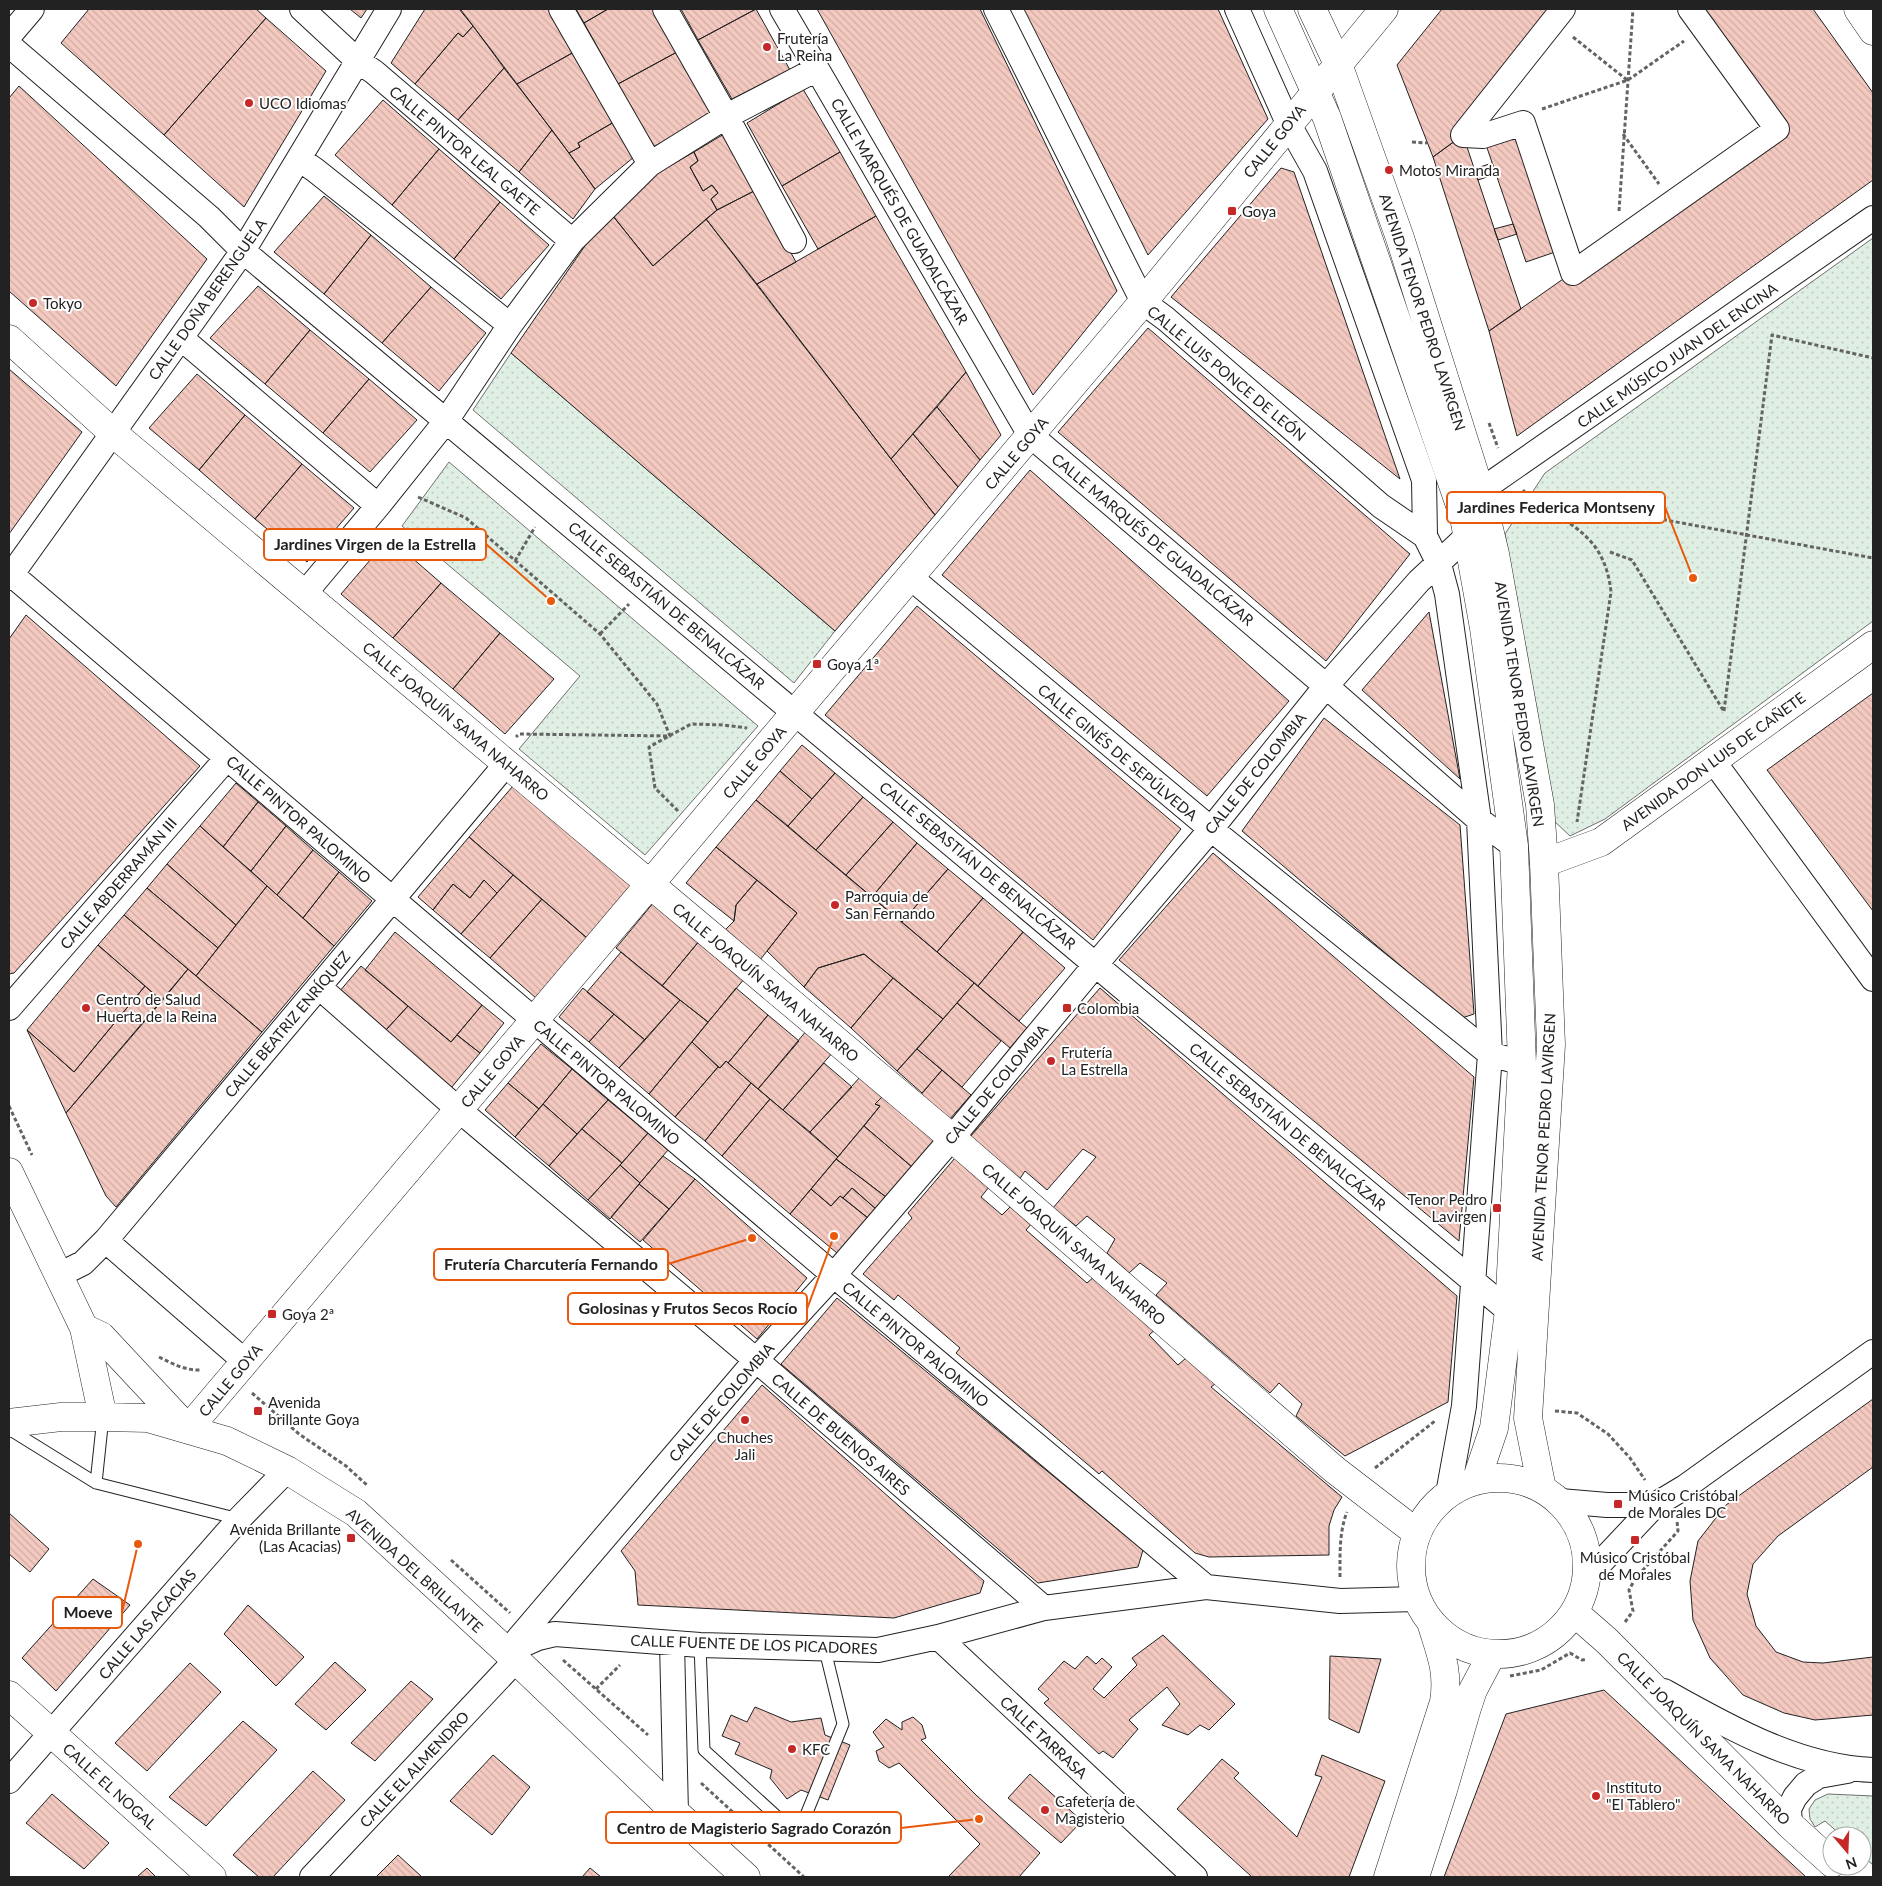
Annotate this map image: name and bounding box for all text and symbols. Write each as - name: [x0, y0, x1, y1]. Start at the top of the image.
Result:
- place label: Frutería La Reina: [777, 29, 832, 64]
- marker: Frutería La Reina: [761, 41, 773, 53]
- street label: CALLE PINTOR LEAL GAETE: [386, 82, 544, 218]
- place label: UCO Idiomas: [259, 94, 346, 112]
- street label: CALLE MARQUÉS DE GUADALCÁZAR: [828, 95, 973, 328]
- marker: UCO Idiomas: [243, 97, 255, 109]
- street label: CALLE GOYA: [1239, 100, 1310, 181]
- place label: Motos Miranda: [1399, 161, 1500, 179]
- marker: Motos Miranda: [1383, 164, 1395, 176]
- street label: AVENIDA TENOR PEDRO LAVIRGEN: [1376, 191, 1470, 433]
- place label: Goya: [1242, 202, 1276, 220]
- marker: Goya: [1226, 205, 1238, 217]
- street label: CALLE DOÑA BERENGUELA: [144, 214, 270, 383]
- street label: CALLE MÚSICO JUAN DEL ENCINA: [1573, 278, 1781, 431]
- place label: Tokyo: [43, 294, 82, 312]
- marker: Tokyo: [27, 297, 39, 309]
- street label: CALLE LUIS PONCE DE LEÓN: [1144, 301, 1310, 445]
- street label: CALLE GOYA: [981, 413, 1052, 493]
- street label: CALLE MARQUÉS DE GUADALCÁZAR: [1048, 449, 1258, 629]
- callout: Jardines Federica Montseny: [1447, 492, 1665, 523]
- text: Jardines Federica Montseny: [1457, 497, 1656, 516]
- street label: CALLE SEBASTIÁN DE BENALCÁZAR: [565, 517, 769, 693]
- callout: Jardines Virgen de la Estrella: [264, 529, 486, 560]
- text: Jardines Virgen de la Estrella: [274, 534, 476, 553]
- street label: AVENIDA TENOR PEDRO LAVIRGEN: [1492, 580, 1548, 828]
- street label: CALLE JOAQUÍN SAMA NAHARRO: [359, 638, 553, 804]
- place label: Goya 1ª: [827, 655, 879, 673]
- marker: Goya 1ª: [811, 658, 823, 670]
- street label: CALLE GINÉS DE SEPÚLVEDA: [1035, 680, 1202, 825]
- street label: AVENIDA DON LUIS DE CAÑETE: [1617, 688, 1809, 834]
- street label: CALLE DE COLOMBIA: [1200, 708, 1310, 837]
- street label: CALLE GOYA: [719, 722, 790, 802]
- street label: CALLE PINTOR PALOMINO: [223, 751, 375, 887]
- street label: CALLE SEBASTIÁN DE BENALCÁZAR: [876, 777, 1080, 953]
- street label: CALLE ABDERRAMÁN III: [56, 814, 180, 952]
- place label: Parroquia de San Fernando: [845, 887, 935, 922]
- street label: CALLE JOAQUÍN SAMA NAHARRO: [669, 899, 863, 1065]
- marker: Parroquia de San Fernando: [829, 899, 841, 911]
- street label: CALLE BEATRIZ ENRÍQUEZ: [221, 947, 353, 1101]
- place label: Centro de Salud Huerta de la Reina: [96, 990, 217, 1025]
- place label: Colombia: [1077, 999, 1139, 1017]
- marker: Centro de Salud Huerta de la Reina: [80, 1002, 92, 1014]
- marker: Colombia: [1061, 1002, 1073, 1014]
- street label: AVENIDA TENOR PEDRO LAVIRGEN: [1528, 1013, 1558, 1261]
- street label: CALLE PINTOR PALOMINO: [530, 1015, 684, 1149]
- street label: CALLE DE COLOMBIA: [941, 1020, 1052, 1148]
- street label: CALLE GOYA: [457, 1031, 528, 1111]
- street label: CALLE SEBASTIÁN DE BENALCÁZAR: [1186, 1038, 1390, 1214]
- place label: Frutería La Estrella: [1061, 1043, 1128, 1078]
- marker: Frutería La Estrella: [1045, 1055, 1057, 1067]
- street label: CALLE JOAQUÍN SAMA NAHARRO: [978, 1159, 1170, 1329]
- place label: Tenor Pedro Lavirgen: [1408, 1190, 1487, 1225]
- marker: Tenor Pedro Lavirgen: [1491, 1202, 1503, 1214]
- callout: Frutería Charcutería Fernando: [434, 1249, 668, 1280]
- text: Frutería Charcutería Fernando: [444, 1254, 658, 1273]
- street label: CALLE PINTOR PALOMINO: [839, 1277, 993, 1411]
- callout: Golosinas y Frutos Secos Rocío: [568, 1293, 807, 1324]
- text: Golosinas y Frutos Secos Rocío: [579, 1298, 797, 1317]
- place label: Goya 2ª: [282, 1305, 334, 1323]
- marker: Goya 2ª: [266, 1308, 278, 1320]
- street label: CALLE DE COLOMBIA: [665, 1338, 778, 1465]
- street label: CALLE GOYA: [195, 1340, 266, 1420]
- street label: CALLE DE BUENOS AIRES: [768, 1369, 914, 1499]
- place label: Avenida brillante Goya: [268, 1393, 360, 1428]
- marker: Avenida brillante Goya: [252, 1405, 264, 1417]
- marker: Chuches Jali: [739, 1414, 751, 1426]
- place label: Chuches Jali: [717, 1428, 773, 1463]
- place label: Músico Cristóbal de Morales DC: [1628, 1486, 1738, 1521]
- marker: Músico Cristóbal de Morales DC: [1612, 1498, 1624, 1510]
- street label: AVENIDA DEL BRILLANTE: [343, 1504, 487, 1636]
- place label: Avenida Brillante (Las Acacias): [230, 1520, 341, 1555]
- marker: Avenida Brillante (Las Acacias): [345, 1532, 357, 1544]
- marker: Músico Cristóbal de Morales: [1629, 1534, 1641, 1546]
- place label: Músico Cristóbal de Morales: [1580, 1548, 1690, 1583]
- street label: CALLE LAS ACACIAS: [94, 1565, 200, 1683]
- callout: Moeve: [53, 1597, 122, 1628]
- text: Moeve: [63, 1602, 113, 1621]
- street label: CALLE FUENTE DE LOS PICADORES: [630, 1631, 878, 1657]
- street label: CALLE JOAQUÍN SAMA NAHARRO: [1614, 1648, 1794, 1828]
- street label: CALLE TARRASA: [997, 1692, 1092, 1783]
- street label: CALLE EL ALMENDRO: [356, 1707, 472, 1831]
- street label: CALLE EL NOGAL: [59, 1739, 161, 1833]
- place label: KFC: [802, 1740, 830, 1758]
- marker: KFC: [786, 1743, 798, 1755]
- place label: Instituto "El Tablero": [1606, 1778, 1680, 1813]
- marker: Instituto "El Tablero": [1590, 1790, 1602, 1802]
- place label: Cafetería de Magisterio: [1055, 1792, 1135, 1827]
- marker: Cafetería de Magisterio: [1039, 1804, 1051, 1816]
- callout: Centro de Magisterio Sagrado Corazón: [606, 1812, 901, 1843]
- text: Centro de Magisterio Sagrado Corazón: [617, 1818, 891, 1837]
- north arrow: [1822, 1826, 1872, 1876]
- text: N: [1844, 1854, 1859, 1874]

